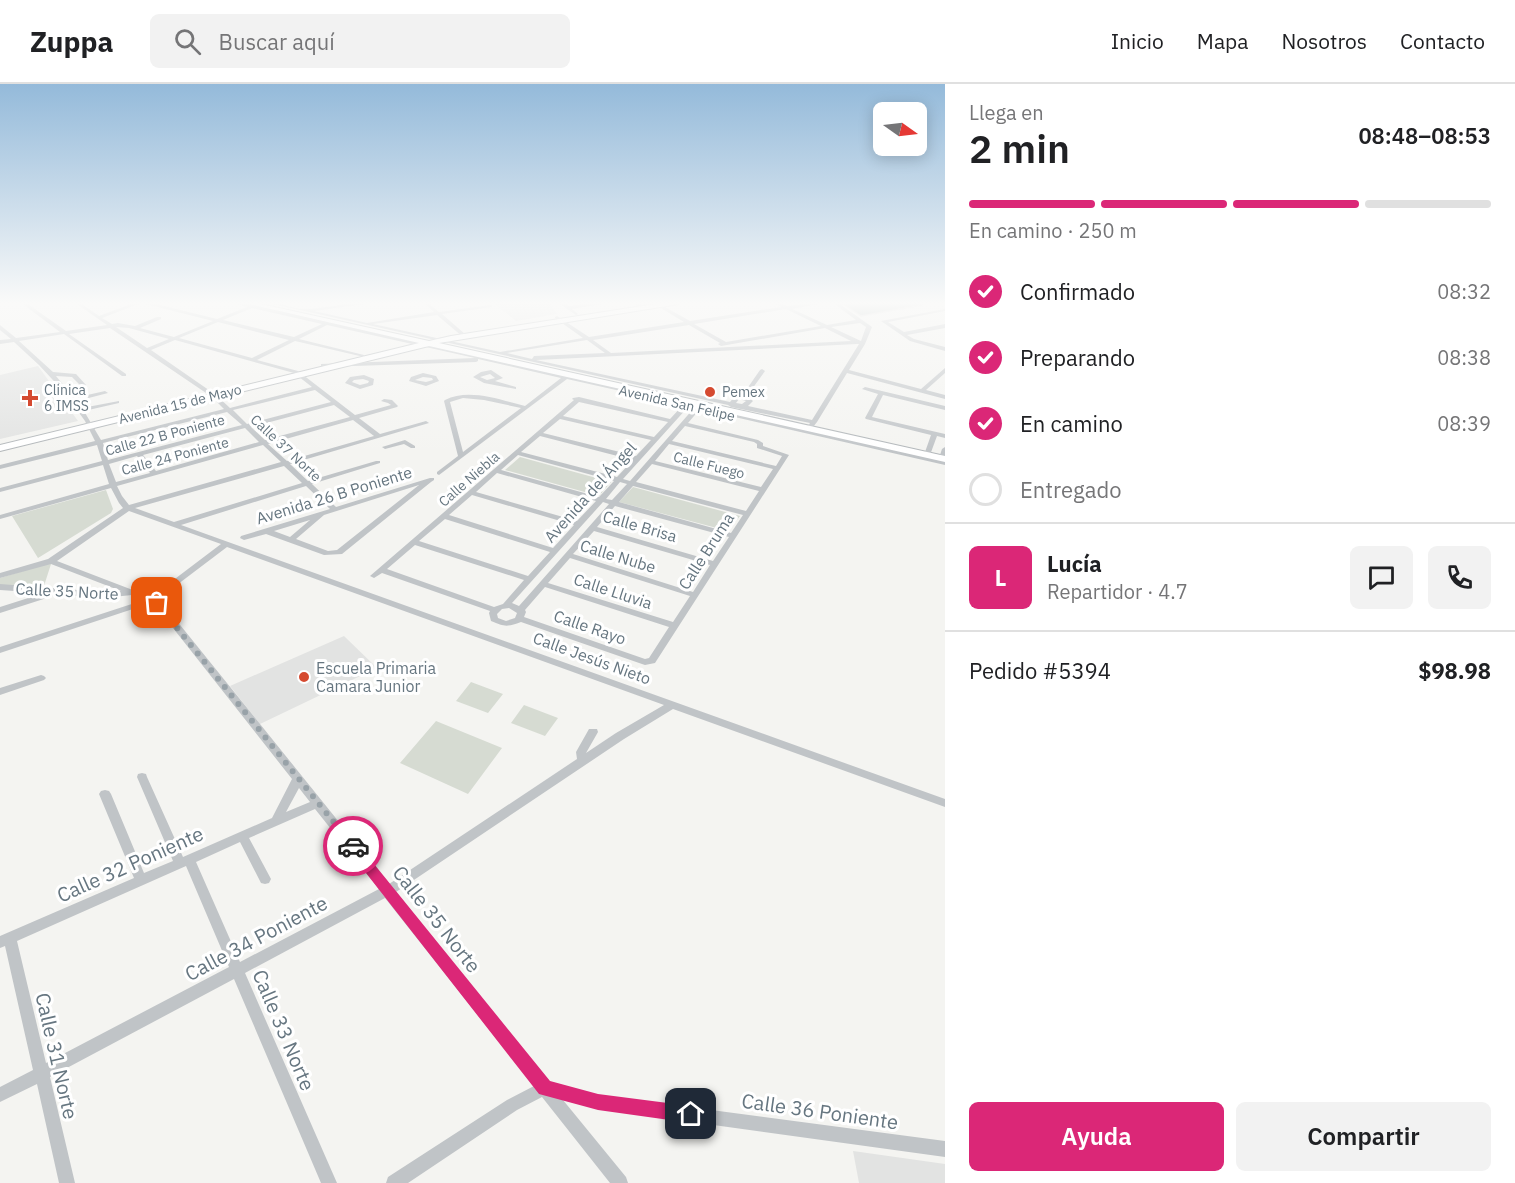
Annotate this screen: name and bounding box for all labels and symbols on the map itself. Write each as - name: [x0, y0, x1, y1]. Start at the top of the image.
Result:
- north arrow: [873, 102, 927, 156]
- street label: Avenida 15 de Mayo: [117, 380, 244, 428]
- place label: Clinica 6 IMSS: [44, 381, 89, 415]
- street label: Avenida San Felipe: [617, 381, 737, 425]
- place label: Pemex: [722, 383, 765, 401]
- marker: Pemex: [703, 385, 717, 399]
- marker: Clinica 6 IMSS: [21, 389, 39, 407]
- street label: Calle 22 B Poniente: [103, 410, 227, 460]
- street label: Calle 37 Norte: [247, 411, 325, 486]
- street label: Calle 24 Poniente: [119, 433, 231, 479]
- street label: Avenida del Ángel: [539, 437, 640, 546]
- street label: Calle Niebla: [435, 447, 504, 510]
- street label: Calle Fuego: [671, 447, 747, 483]
- street label: Avenida 26 B Poniente: [254, 462, 415, 528]
- street label: Calle Brisa: [601, 506, 680, 546]
- street label: Calle Bruma: [674, 508, 738, 593]
- street label: Calle Nube: [578, 535, 658, 577]
- street label: Calle Lluvia: [571, 569, 655, 613]
- pin: [131, 577, 182, 628]
- street label: Calle 35 Norte: [15, 578, 119, 604]
- street label: Calle Rayo: [551, 605, 629, 649]
- street label: Calle Jesús Nieto: [530, 627, 654, 689]
- place label: Escuela Primaria Camara Junior: [316, 658, 437, 696]
- marker: Escuela Primaria Camara Junior: [297, 670, 311, 684]
- courier: [323, 816, 383, 876]
- street label: Calle 32 Poniente: [52, 820, 208, 908]
- street label: Calle 35 Norte: [387, 860, 487, 978]
- street label: Calle 34 Poniente: [180, 889, 332, 987]
- street label: Calle 33 Norte: [246, 965, 322, 1095]
- street label: Calle 31 Norte: [29, 990, 85, 1122]
- street label: Calle 36 Poniente: [740, 1087, 900, 1135]
- pin: [665, 1088, 716, 1139]

